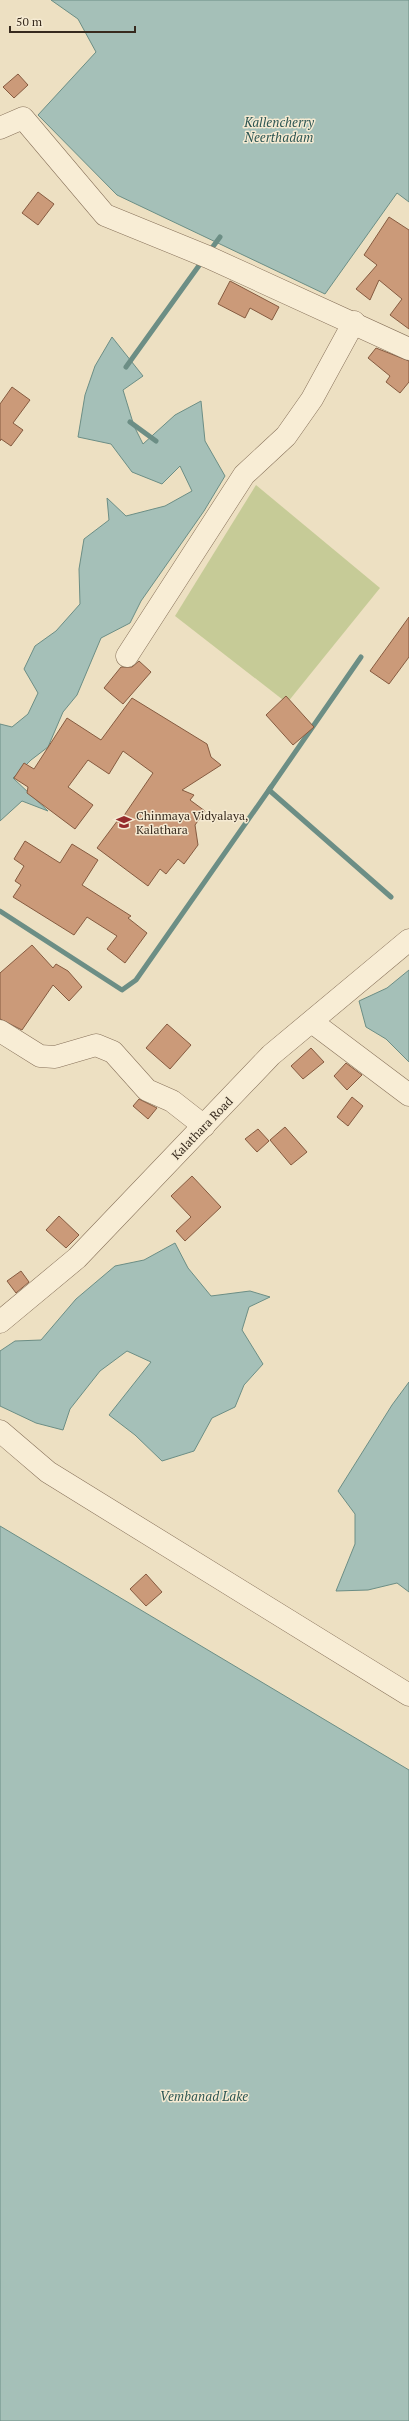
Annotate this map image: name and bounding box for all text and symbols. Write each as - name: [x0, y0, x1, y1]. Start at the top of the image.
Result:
- scale bar: [10, 8, 135, 34]
- text: 50 m: [16, 14, 43, 29]
- water label: Kallencherry Neerthadam: [243, 113, 315, 146]
- place label: Chinmaya Vidyalaya, Kalathara: [136, 808, 248, 837]
- school or university icon: Chinmaya Vidyalaya, Kalathara: [115, 813, 133, 831]
- street label: Kalathara Road: [168, 1093, 236, 1162]
- water label: Vembanad Lake: [160, 2087, 248, 2105]

